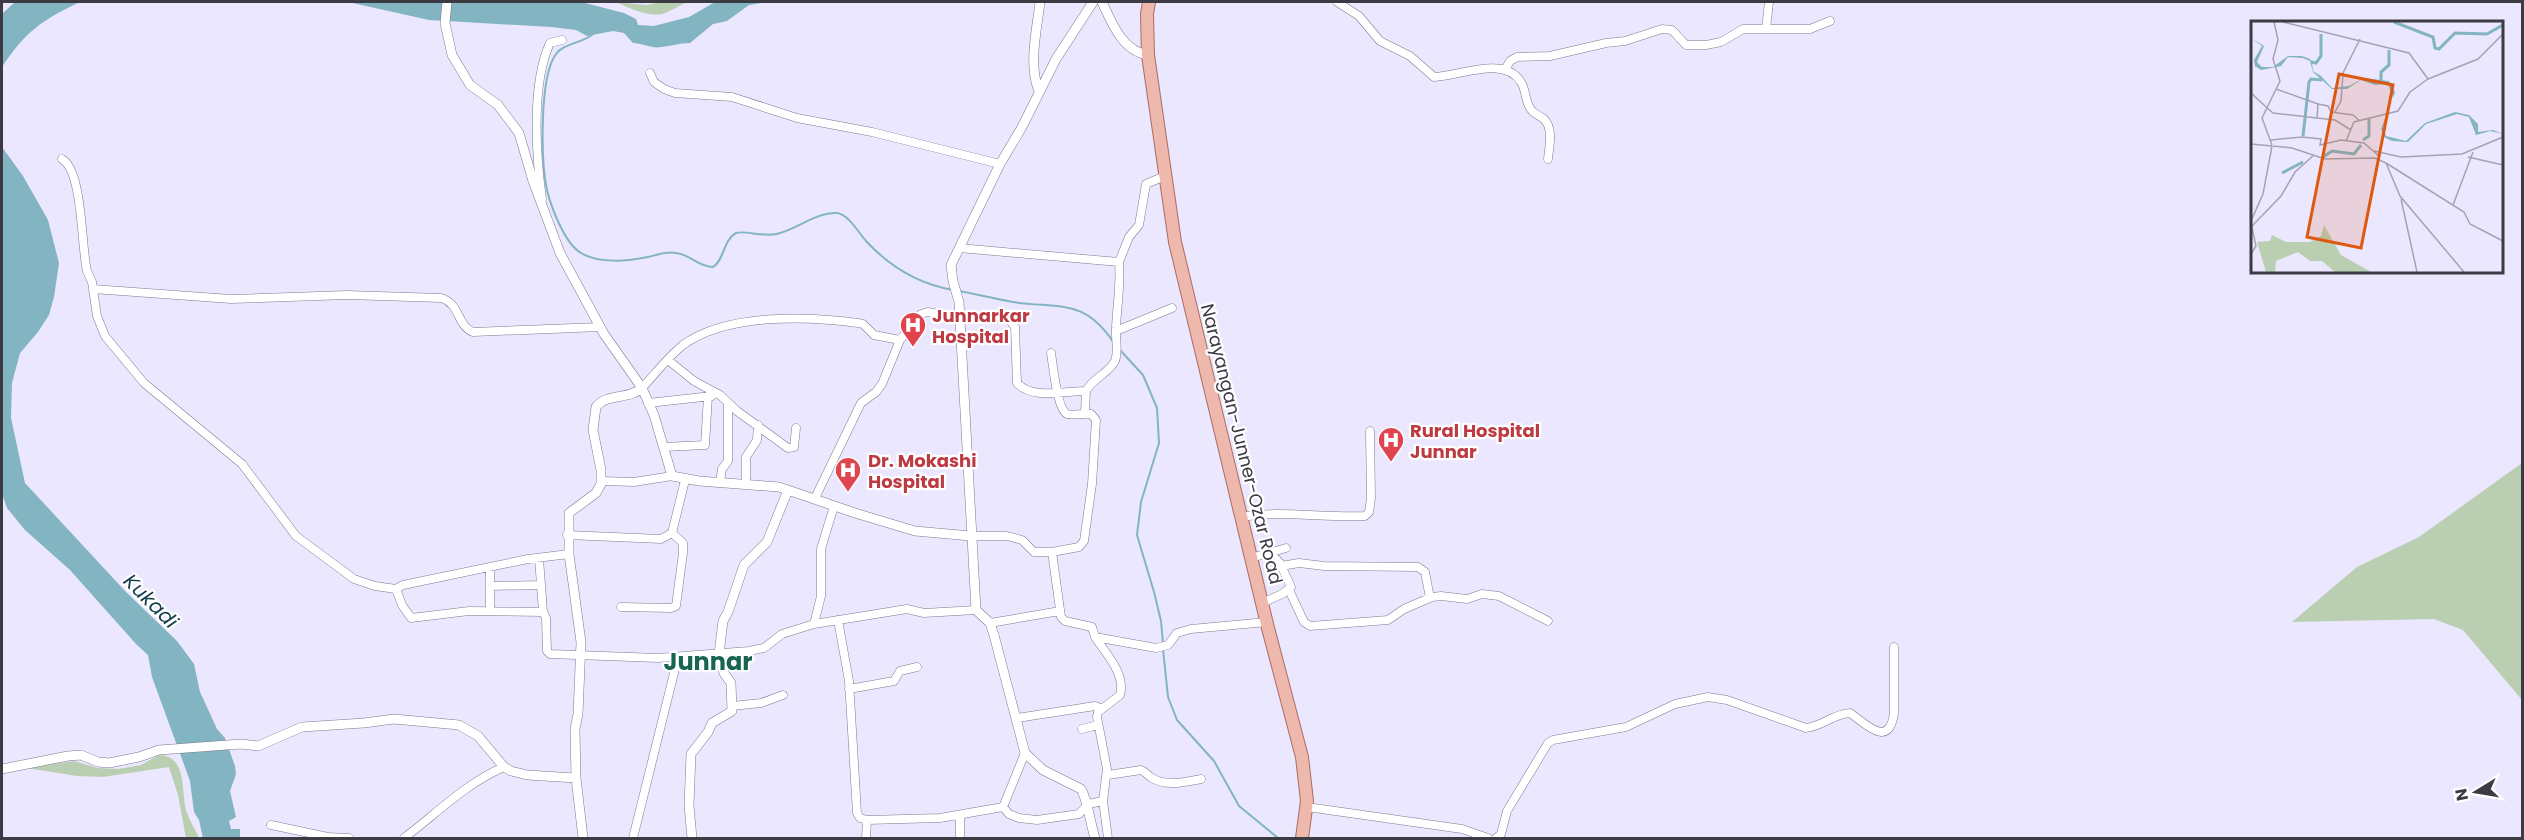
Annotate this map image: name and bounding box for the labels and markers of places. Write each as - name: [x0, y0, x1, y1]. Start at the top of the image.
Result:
- place label: Junnarkar Hospital: [932, 303, 1030, 349]
- hospital icon: Junnarkar Hospital: [898, 310, 928, 348]
- place label: Rural Hospital Junnar: [1410, 418, 1540, 464]
- hospital icon: Rural Hospital Junnar: [1376, 425, 1406, 463]
- place label: Dr. Mokashi Hospital: [868, 448, 977, 494]
- hospital icon: Dr. Mokashi Hospital: [833, 455, 863, 493]

